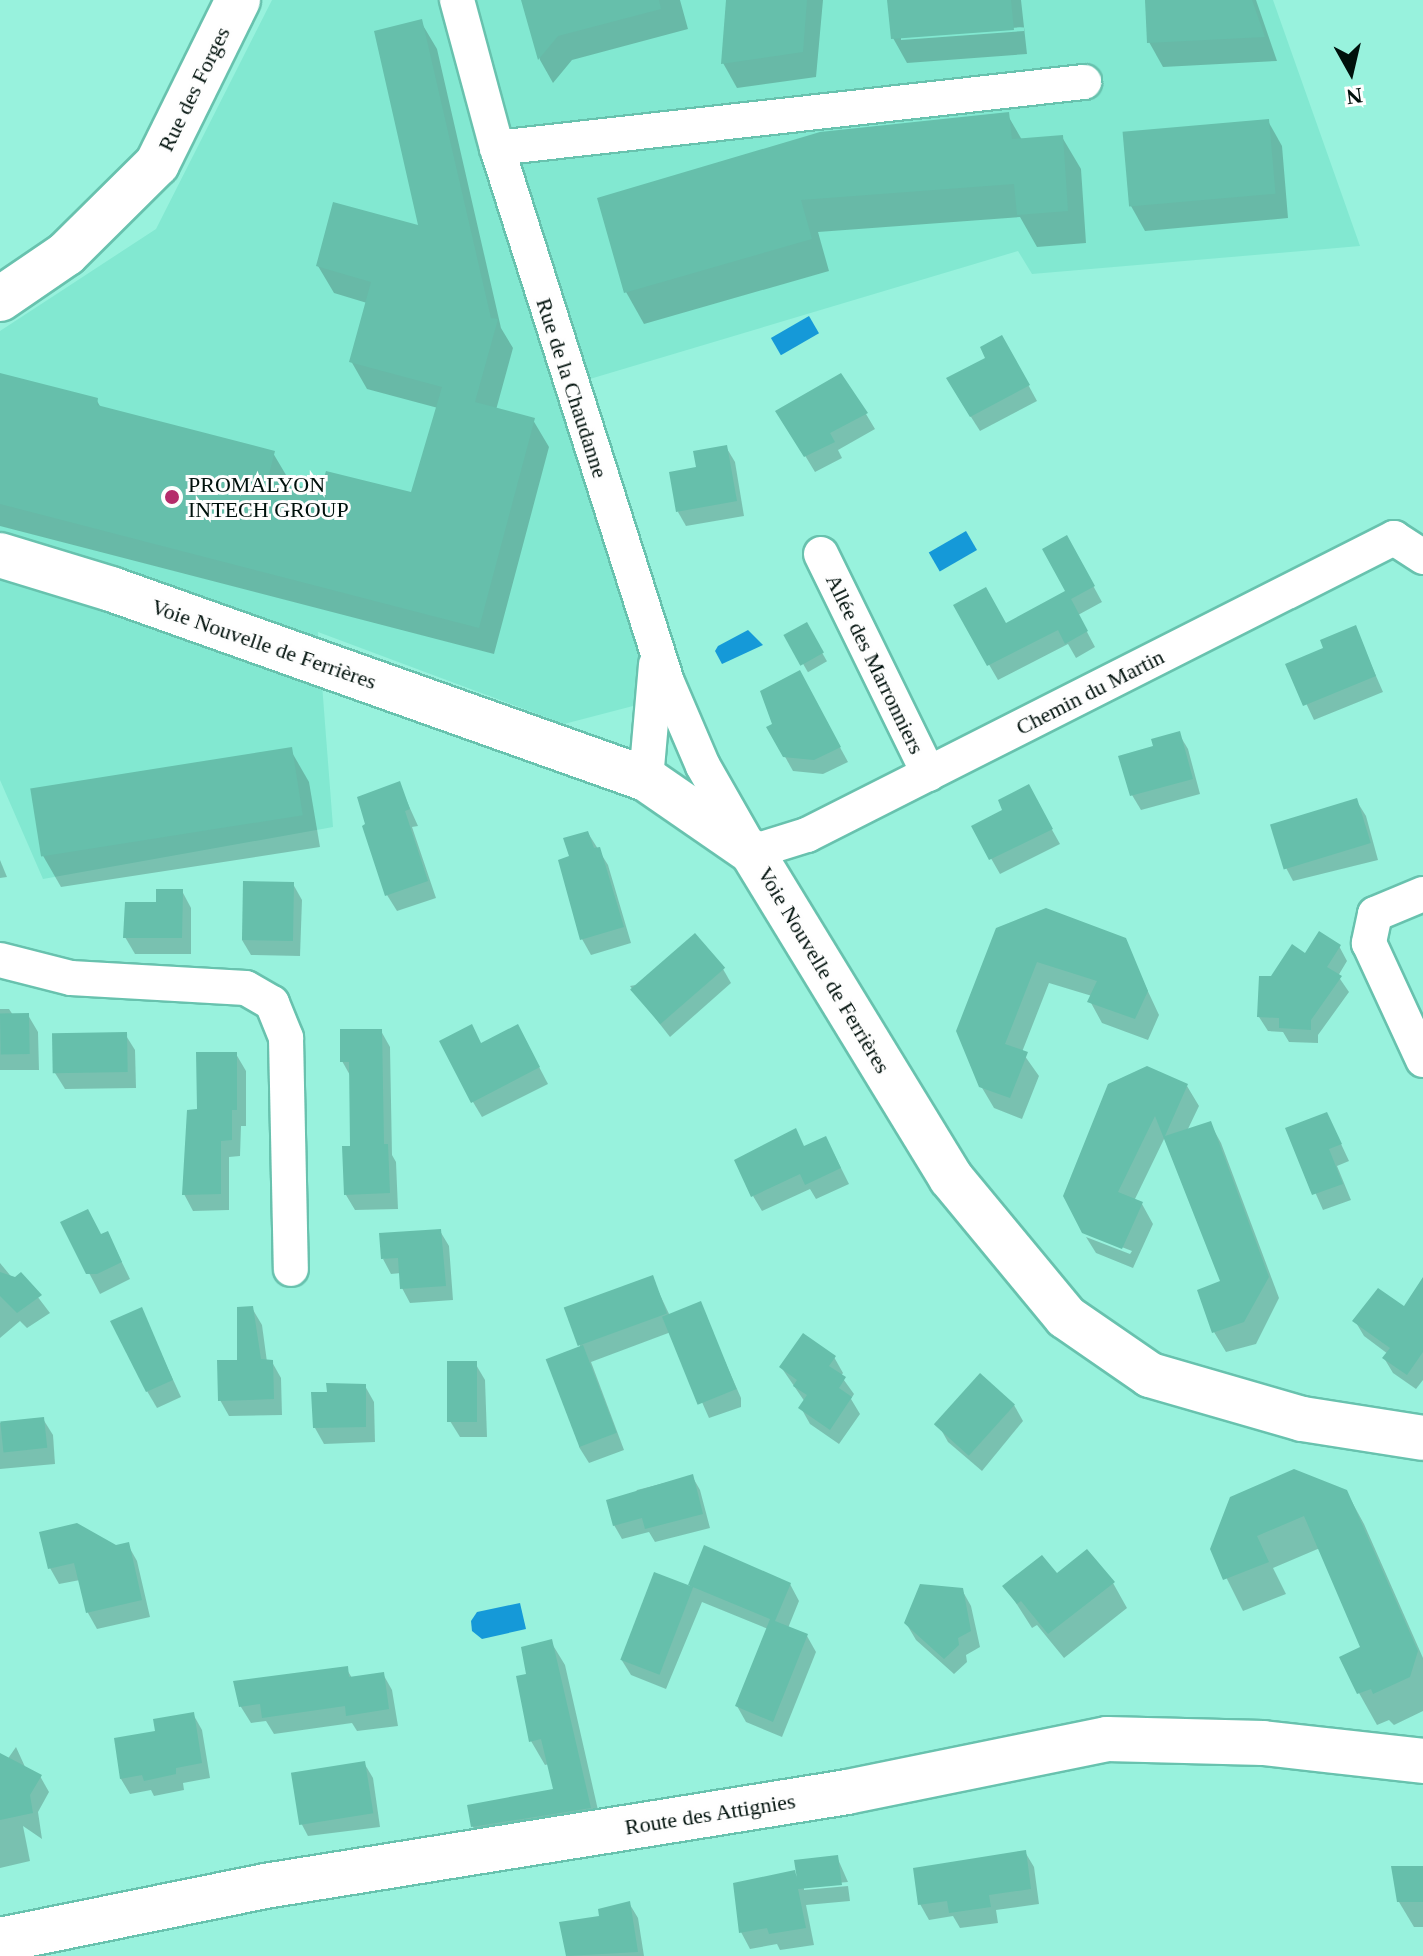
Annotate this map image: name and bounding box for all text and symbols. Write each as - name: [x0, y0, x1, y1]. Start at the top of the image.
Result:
- street label: Rue des Forges: [152, 22, 236, 156]
- north arrow: [1311, 32, 1391, 112]
- text: N: [1345, 83, 1364, 110]
- street label: Rue de la Chaudanne: [530, 295, 614, 481]
- place label: PROMALYON INTECH GROUP: [188, 471, 349, 522]
- marker: PROMALYON INTECH GROUP: [163, 488, 181, 506]
- street label: Allée des Marronniers: [820, 570, 930, 758]
- street label: Voie Nouvelle de Ferrières: [148, 593, 380, 695]
- street label: Chemin du Martin: [1012, 643, 1168, 741]
- street label: Voie Nouvelle de Ferrières: [752, 862, 896, 1078]
- street label: Route des Attignies: [622, 1787, 798, 1841]

